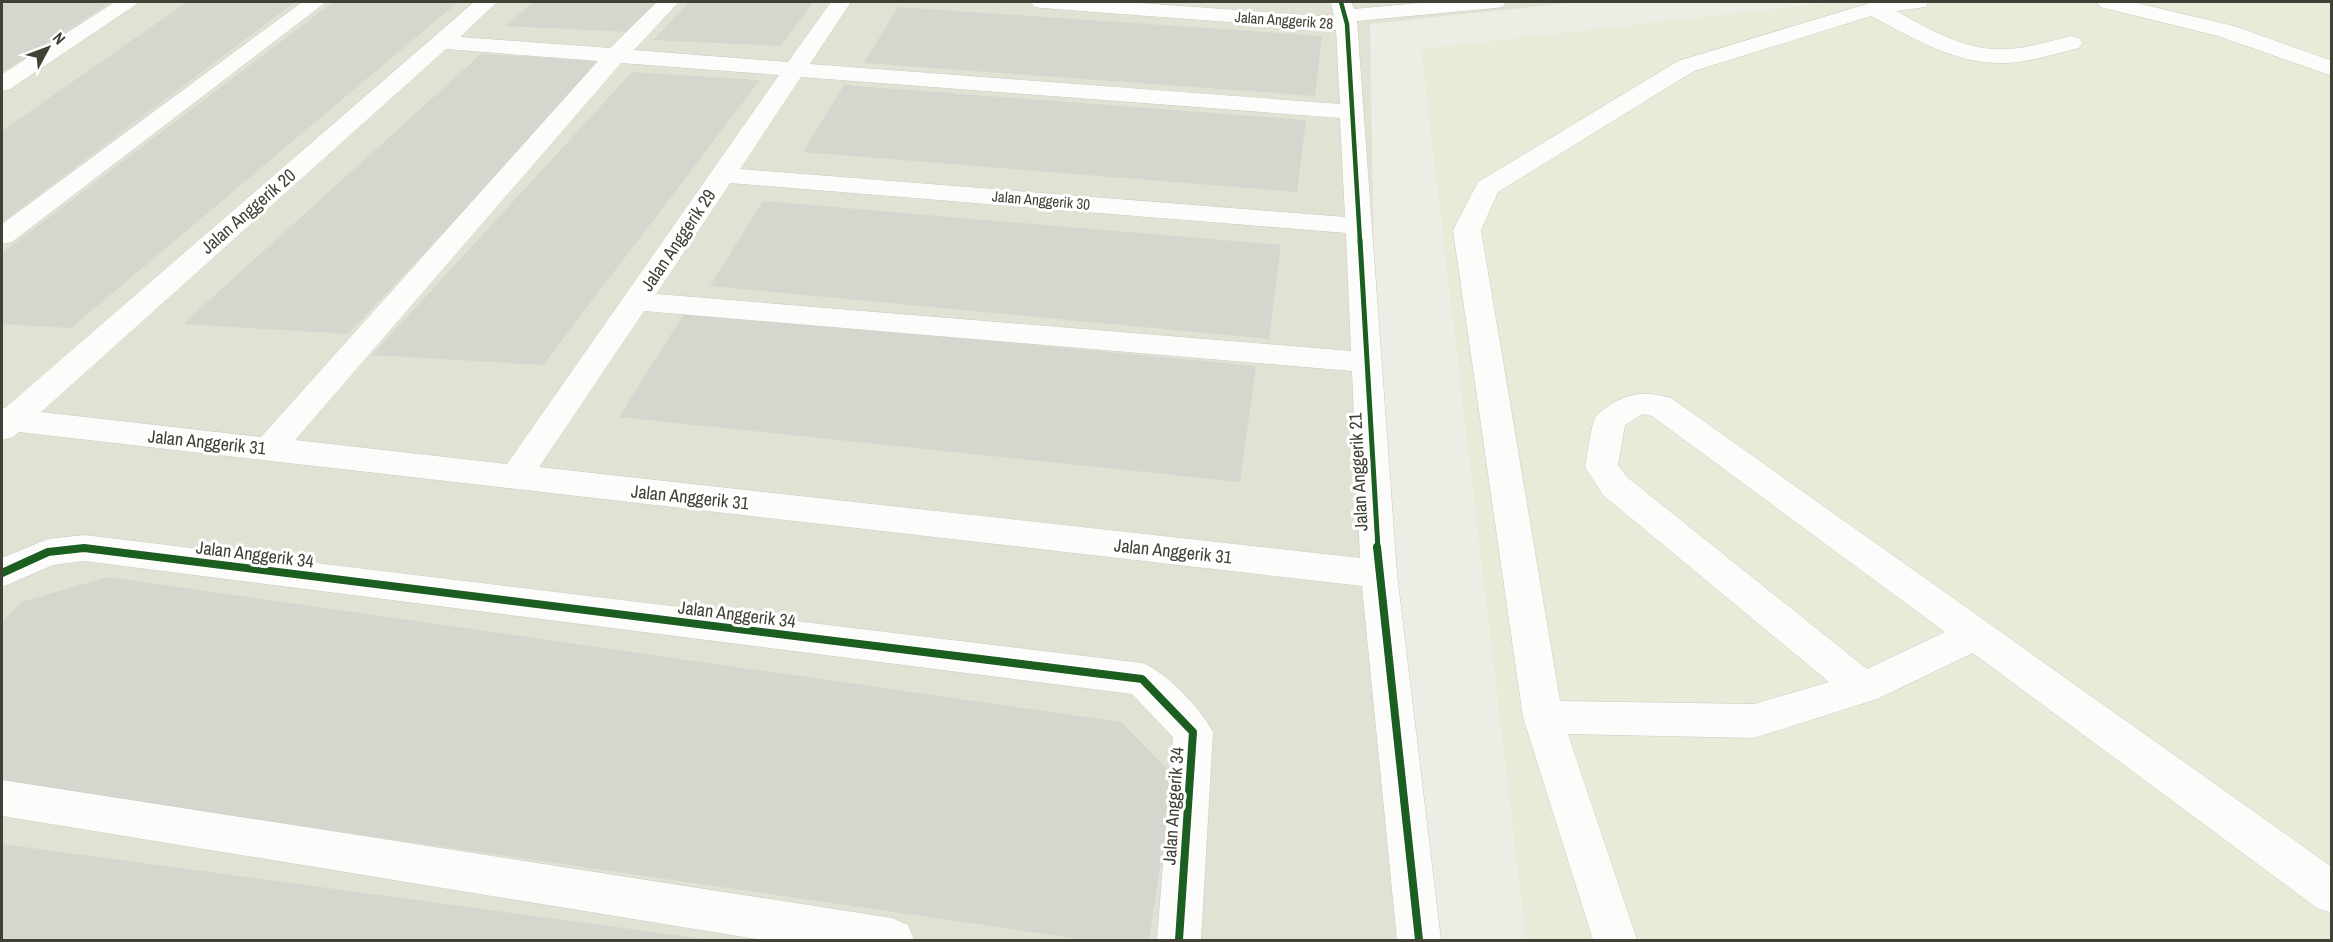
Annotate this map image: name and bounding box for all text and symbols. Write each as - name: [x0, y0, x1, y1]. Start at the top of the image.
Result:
- street label: Jalan Anggerik 28: [1234, 6, 1334, 34]
- north arrow: [18, 18, 78, 78]
- text: N: [48, 27, 71, 49]
- street label: Jalan Anggerik 20: [195, 163, 301, 259]
- street label: Jalan Anggerik 29: [635, 184, 721, 296]
- street label: Jalan Anggerik 30: [991, 185, 1091, 215]
- street label: Jalan Anggerik 21: [1342, 412, 1374, 532]
- street label: Jalan Anggerik 31: [147, 423, 268, 461]
- street label: Jalan Anggerik 31: [630, 478, 751, 516]
- street label: Jalan Anggerik 31: [1113, 532, 1234, 570]
- street label: Jalan Anggerik 34: [195, 534, 315, 574]
- street label: Jalan Anggerik 34: [677, 594, 797, 634]
- street label: Jalan Anggerik 34: [1156, 746, 1190, 866]

